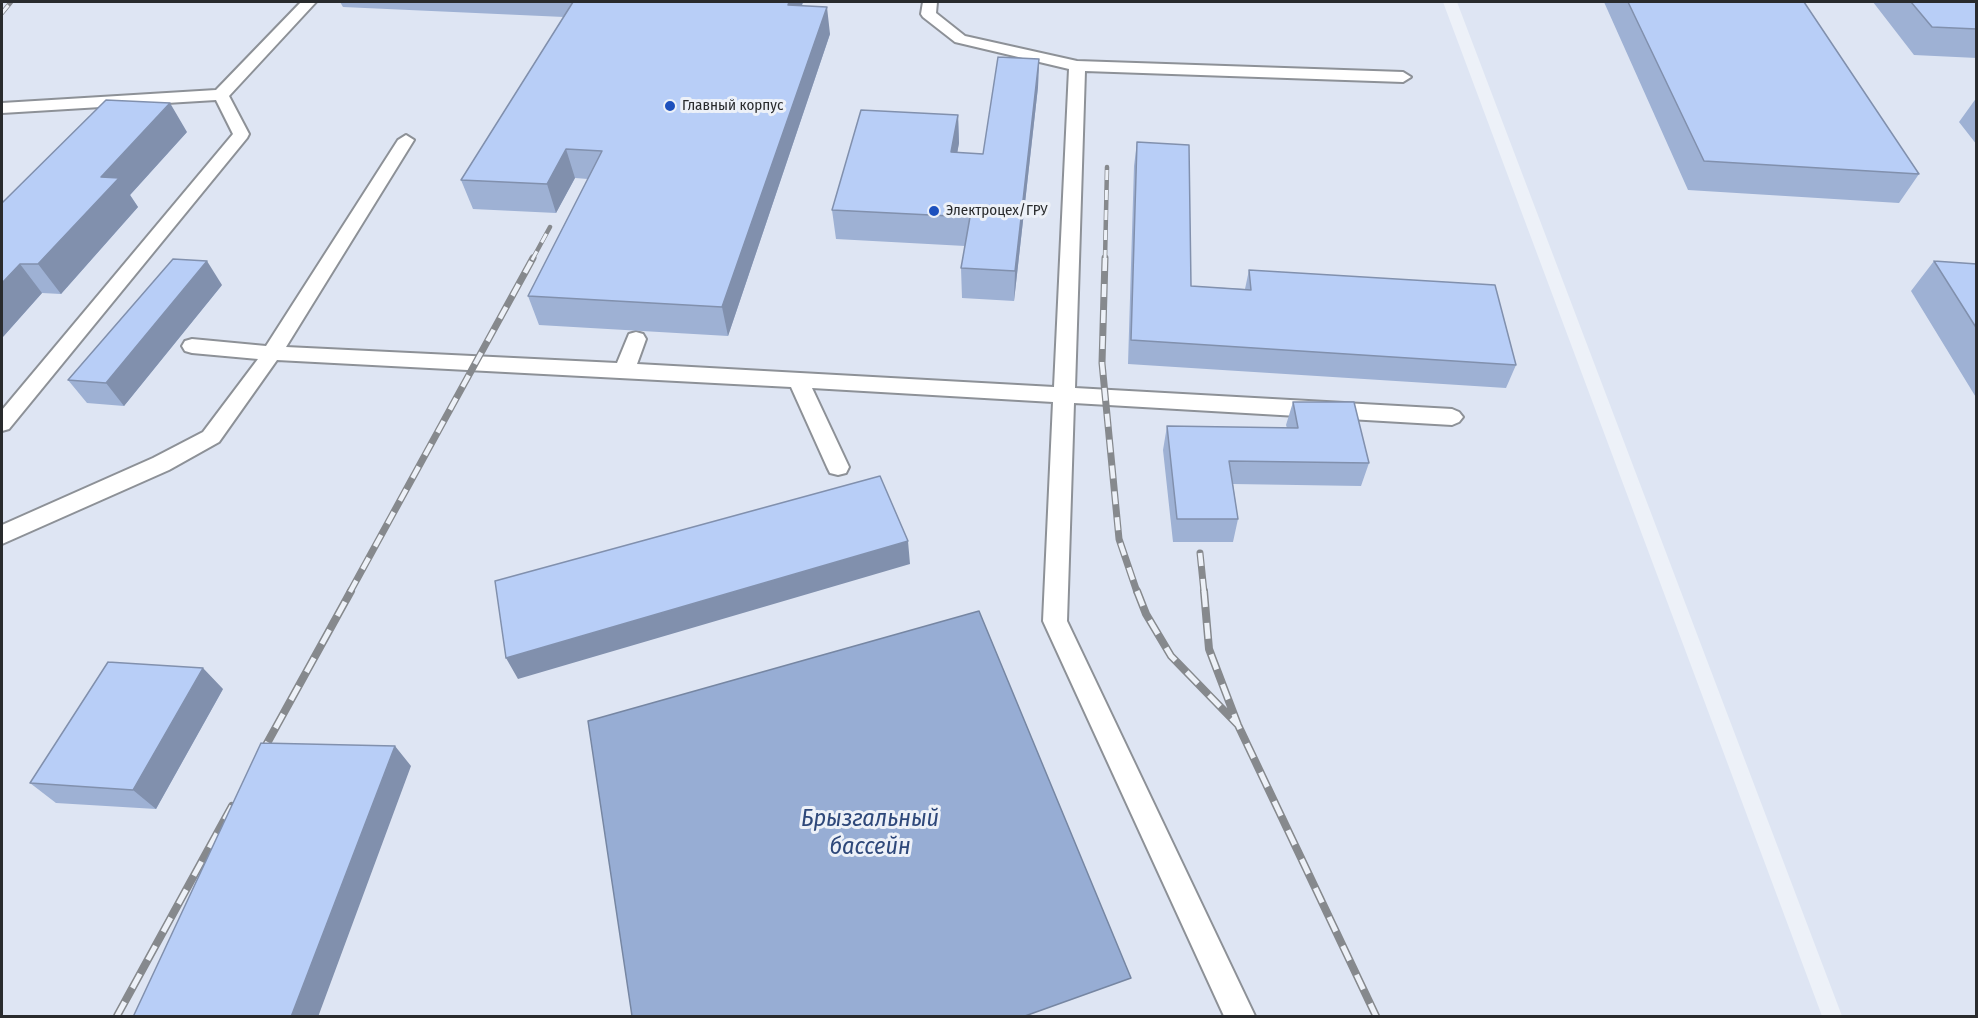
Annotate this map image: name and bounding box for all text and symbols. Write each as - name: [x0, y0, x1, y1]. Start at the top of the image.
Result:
- place label: Главный корпус: [682, 97, 783, 115]
- marker: Главный корпус: [663, 99, 677, 113]
- place label: Электроцех/ГРУ: [946, 202, 1048, 220]
- marker: Электроцех/ГРУ: [927, 204, 941, 218]
- water label: Брызгальный бассейн: [801, 805, 939, 861]

